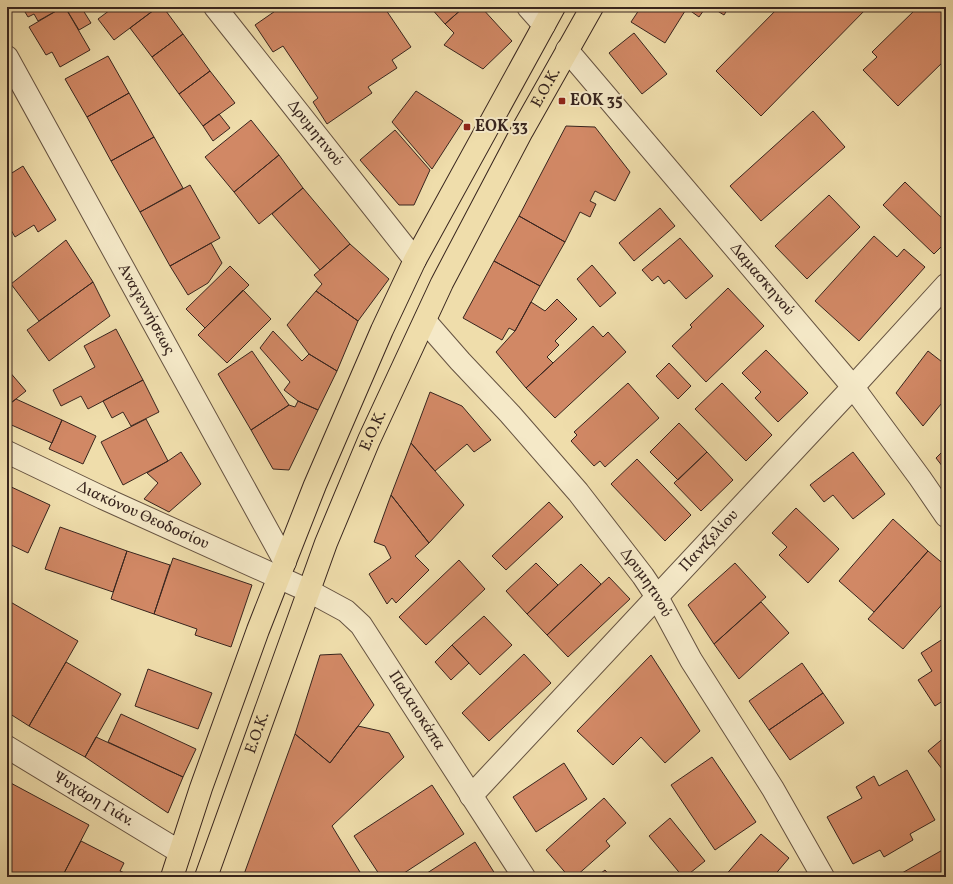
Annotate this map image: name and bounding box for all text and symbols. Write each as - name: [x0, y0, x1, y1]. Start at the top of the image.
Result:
- street label: Ε.Ο.Κ.: [526, 64, 566, 112]
- place label: ΕΟΚ 35: [570, 90, 623, 112]
- street label: Δρυμητινού: [282, 95, 348, 171]
- marker: ΕΟΚ 35: [557, 96, 567, 106]
- place label: ΕΟΚ 33: [475, 116, 528, 138]
- marker: ΕΟΚ 33: [462, 122, 472, 132]
- street label: Δαμασκηνού: [724, 238, 799, 321]
- street label: Αναγεννήσεως: [112, 260, 180, 359]
- street label: Ε.Ο.Κ.: [355, 406, 392, 454]
- street label: Διακόνου Θεοδοσίου: [73, 476, 213, 555]
- street label: Παντζελίου: [675, 505, 744, 577]
- street label: Δρυμητινού: [615, 544, 677, 622]
- street label: Παλαιοκάπα: [383, 667, 450, 755]
- street label: Ε.Ο.Κ.: [240, 709, 275, 757]
- street label: Ψυχάρη Γιάν.: [49, 767, 138, 832]

